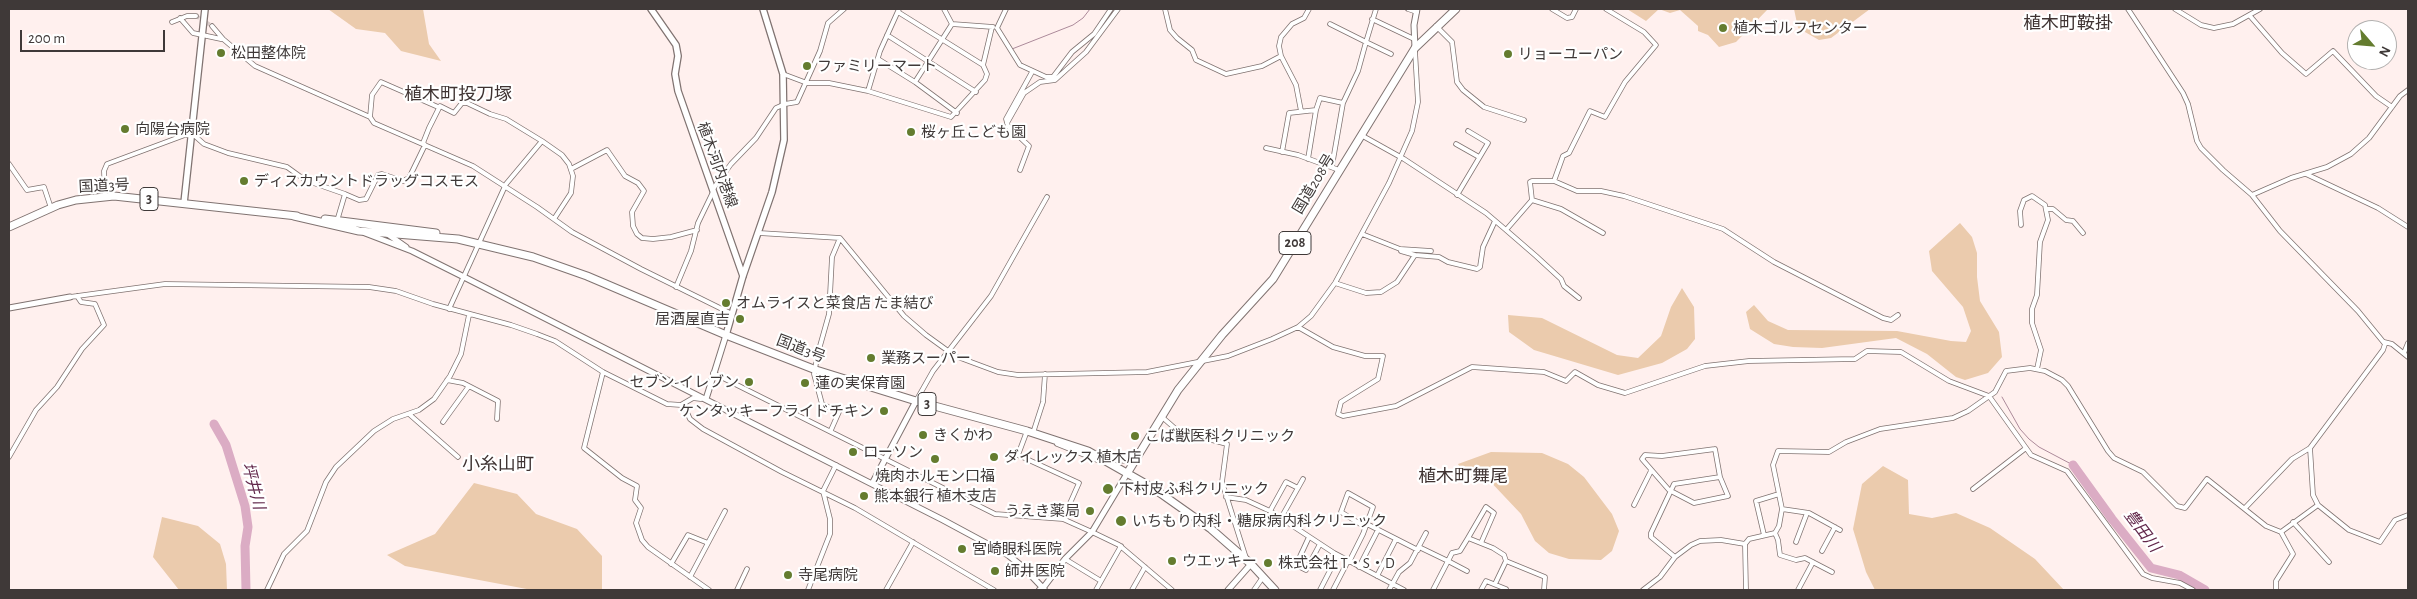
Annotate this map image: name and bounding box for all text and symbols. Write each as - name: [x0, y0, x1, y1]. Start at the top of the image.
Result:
- district label: 植木町鞍掛: [2023, 13, 2113, 35]
- place label: 植木ゴルフセンター: [1733, 19, 1868, 37]
- scale bar: [22, 20, 168, 52]
- north arrow: [2347, 20, 2397, 70]
- marker: 植木ゴルフセンター: [1717, 22, 1729, 34]
- text: 200 m: [28, 31, 65, 46]
- place label: 松田整体院: [231, 44, 306, 62]
- text: N: [2376, 44, 2393, 59]
- place label: リョーユーパン: [1518, 45, 1623, 63]
- marker: 松田整体院: [215, 47, 227, 59]
- marker: リョーユーパン: [1502, 48, 1514, 60]
- place label: ファミリーマート: [817, 57, 937, 75]
- marker: ファミリーマート: [801, 60, 813, 72]
- district label: 植木町投刀塚: [404, 84, 512, 106]
- place label: 向陽台病院: [135, 120, 210, 138]
- street label: 植木河内港線: [693, 120, 741, 210]
- marker: 向陽台病院: [119, 123, 131, 135]
- place label: 桜ヶ丘こども園: [921, 123, 1026, 141]
- marker: 桜ヶ丘こども園: [905, 126, 917, 138]
- street label: 国道208号: [1289, 151, 1339, 217]
- place label: ディスカウントドラッグコスモス: [254, 172, 479, 190]
- marker: ディスカウントドラッグコスモス: [238, 175, 250, 187]
- street label: 国道3号: [78, 176, 130, 196]
- road number: 3: [140, 188, 158, 210]
- road number: 208: [1279, 232, 1311, 254]
- place label: オムライスと菜食店 たま結び: [736, 294, 933, 312]
- marker: オムライスと菜食店 たま結び: [720, 297, 732, 309]
- place label: 居酒屋直吉: [655, 310, 730, 328]
- marker: 居酒屋直吉: [734, 313, 746, 325]
- street label: 国道3号: [774, 331, 828, 367]
- place label: 業務スーパー: [881, 349, 971, 367]
- marker: 業務スーパー: [865, 352, 877, 364]
- place label: セブン-イレブン: [629, 373, 739, 391]
- place label: 蓮の実保育園: [815, 374, 905, 392]
- marker: セブン-イレブン: [743, 376, 755, 388]
- marker: 蓮の実保育園: [799, 377, 811, 389]
- road number: 3: [918, 392, 936, 416]
- place label: ケンタッキーフライドチキン: [679, 402, 874, 420]
- marker: ケンタッキーフライドチキン: [878, 405, 890, 417]
- place label: きくかわ: [933, 426, 993, 444]
- place label: こば獣医科クリニック: [1145, 427, 1295, 445]
- marker: きくかわ: [917, 429, 929, 441]
- marker: こば獣医科クリニック: [1129, 430, 1141, 442]
- place label: ローソン: [863, 443, 923, 461]
- marker: ローソン: [847, 446, 859, 458]
- place label: ダイレックス 植木店: [1004, 448, 1141, 466]
- marker: ダイレックス 植木店: [988, 451, 1000, 463]
- marker: 焼肉ホルモン口福: [929, 453, 941, 465]
- district label: 小糸山町: [462, 454, 534, 476]
- water label: 坪井川: [238, 460, 268, 512]
- district label: 植木町舞尾: [1418, 466, 1508, 488]
- place label: 焼肉ホルモン口福: [875, 467, 995, 485]
- place label: 下村皮ふ科クリニック: [1119, 480, 1269, 498]
- marker: 下村皮ふ科クリニック: [1101, 482, 1115, 496]
- place label: 熊本銀行 植木支店: [874, 487, 996, 505]
- marker: 熊本銀行 植木支店: [858, 490, 870, 502]
- place label: うえき薬局: [1005, 502, 1080, 520]
- marker: うえき薬局: [1084, 505, 1096, 517]
- water label: 豊田川: [2120, 506, 2164, 556]
- place label: いちもり内科・糖尿病内科クリニック: [1132, 512, 1387, 530]
- marker: いちもり内科・糖尿病内科クリニック: [1114, 514, 1128, 528]
- place label: 宮崎眼科医院: [972, 540, 1062, 558]
- marker: 宮崎眼科医院: [956, 543, 968, 555]
- place label: ウエッキー: [1182, 552, 1257, 570]
- place label: 株式会社 T・S・D: [1278, 554, 1395, 572]
- marker: ウエッキー: [1166, 555, 1178, 567]
- marker: 株式会社 T・S・D: [1262, 557, 1274, 569]
- place label: 師井医院: [1005, 562, 1065, 580]
- marker: 師井医院: [989, 565, 1001, 577]
- place label: 寺尾病院: [798, 566, 858, 584]
- marker: 寺尾病院: [782, 569, 794, 581]

